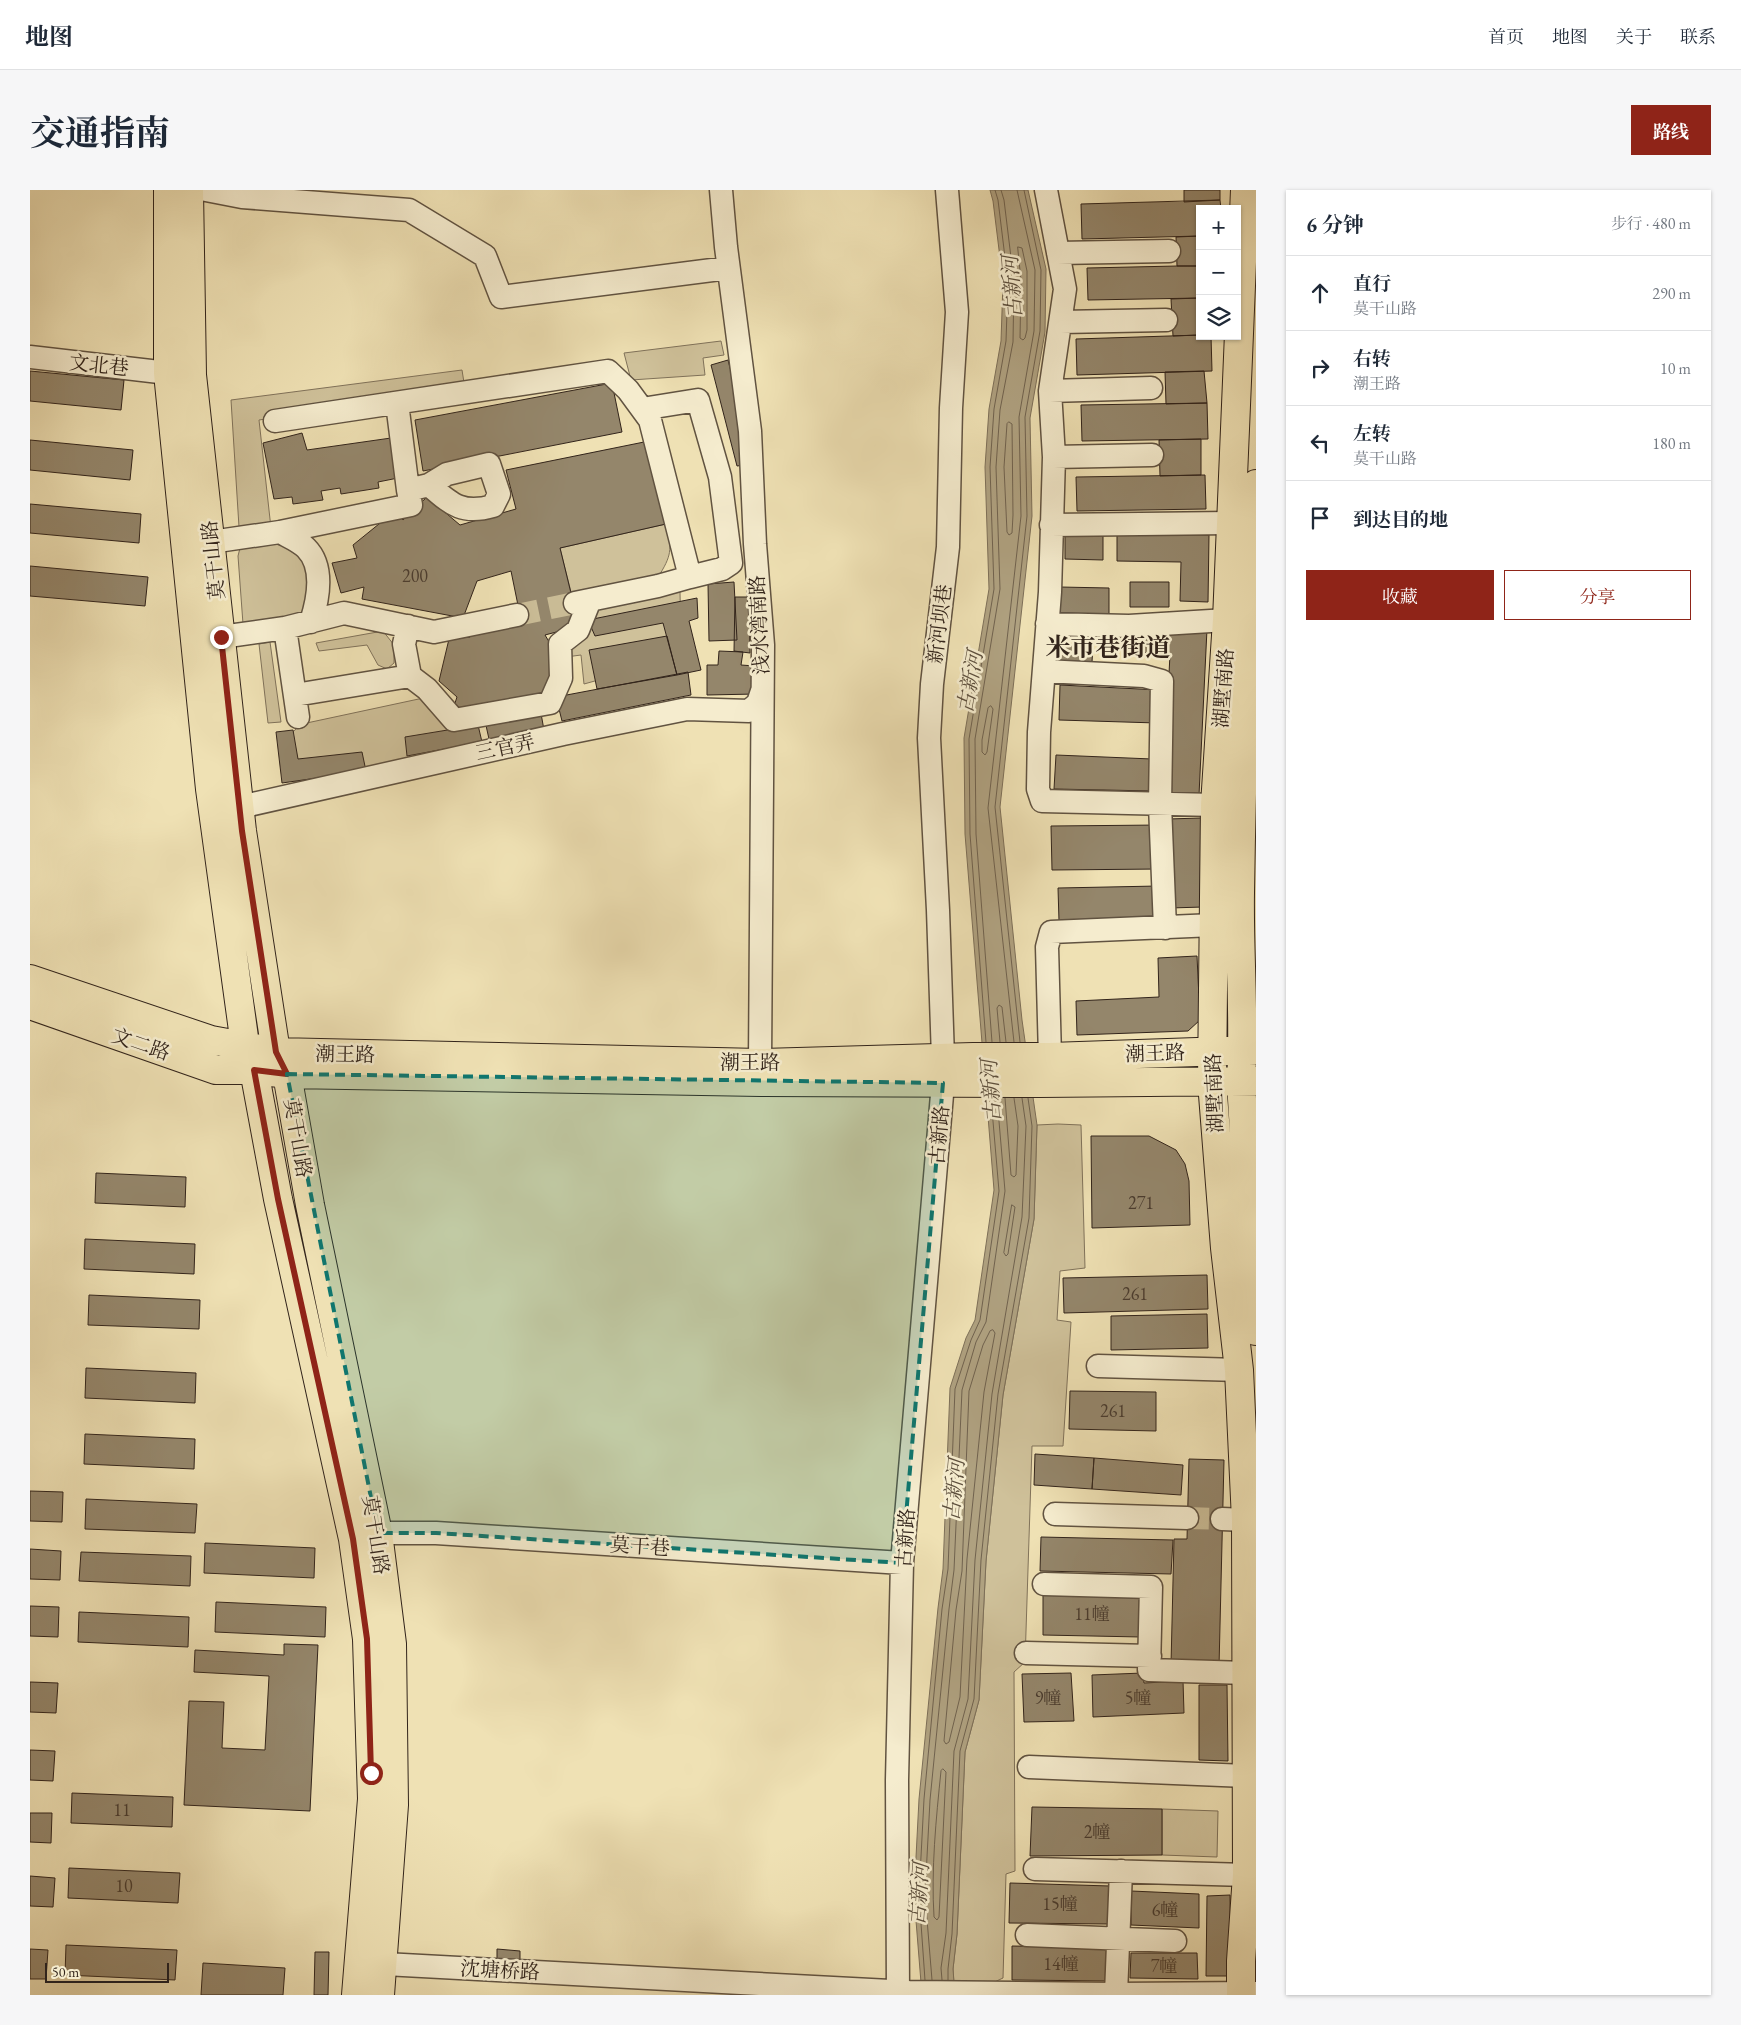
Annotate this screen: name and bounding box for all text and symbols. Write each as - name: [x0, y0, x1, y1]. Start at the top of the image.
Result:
- text: 地图: [25, 21, 73, 52]
- text: 首页: [1488, 25, 1524, 48]
- text: 地图: [1552, 25, 1588, 48]
- text: 关于: [1616, 25, 1652, 48]
- text: 联系: [1680, 25, 1716, 48]
- button: 路线: [1631, 105, 1711, 155]
- text: 交通指南: [30, 110, 170, 155]
- map controls: [1196, 205, 1241, 340]
- button: +: [1196, 205, 1241, 250]
- text: 6 分钟: [1306, 211, 1364, 238]
- text: 步行 · 480 m: [1611, 213, 1691, 234]
- button: −: [1196, 250, 1241, 295]
- water label: 古新河: [996, 251, 1027, 319]
- text: 直行: [1353, 271, 1391, 296]
- icon: ahead: [1306, 279, 1334, 307]
- text: 290 m: [1652, 283, 1691, 304]
- button: layers: [1196, 295, 1241, 340]
- text: 莫干山路: [1353, 298, 1417, 319]
- text: 右转: [1353, 346, 1391, 371]
- street label: 文北巷: [68, 349, 130, 381]
- icon: right: [1306, 354, 1334, 382]
- text: 10 m: [1660, 358, 1691, 379]
- text: 潮王路: [1353, 373, 1401, 394]
- text: 左转: [1353, 421, 1391, 446]
- icon: left: [1306, 429, 1334, 457]
- text: 180 m: [1652, 433, 1691, 454]
- text: 莫干山路: [1353, 448, 1417, 469]
- icon: arrive: [1306, 504, 1334, 532]
- text: 到达目的地: [1353, 507, 1448, 532]
- street label: 莫干山路: [196, 519, 230, 601]
- house number: 200: [402, 564, 428, 587]
- button: 收藏: [1306, 570, 1494, 620]
- button: 分享: [1504, 570, 1691, 620]
- street label: 浅水湾南路: [743, 574, 775, 676]
- street label: 新河坝巷: [921, 583, 957, 665]
- route end: [210, 626, 233, 649]
- district label: 米市巷街道: [1045, 631, 1171, 663]
- water label: 古新河: [951, 645, 989, 715]
- street label: 湖墅南路: [1207, 647, 1239, 729]
- street label: 三官弄: [473, 728, 537, 766]
- street label: 文二路: [108, 1022, 174, 1066]
- street label: 潮王路: [1125, 1039, 1185, 1067]
- street label: 潮王路: [315, 1040, 375, 1068]
- street label: 潮王路: [720, 1049, 780, 1075]
- street label: 湖墅南路: [1200, 1053, 1228, 1133]
- water label: 古新河: [975, 1055, 1006, 1123]
- street label: 莫干山路: [278, 1096, 318, 1180]
- street label: 古新路: [923, 1104, 955, 1166]
- house number: 271: [1128, 1191, 1154, 1214]
- house number: 261: [1122, 1282, 1148, 1305]
- house number: 261: [1100, 1399, 1126, 1422]
- water label: 古新河: [937, 1453, 970, 1523]
- street label: 莫干山路: [357, 1493, 395, 1577]
- street label: 古新路: [890, 1507, 920, 1569]
- street label: 莫干巷: [609, 1531, 671, 1561]
- house number: 11幢: [1074, 1602, 1110, 1625]
- house number: 9幢: [1035, 1686, 1061, 1709]
- house number: 5幢: [1125, 1686, 1151, 1709]
- route start: [360, 1762, 383, 1785]
- house number: 11: [113, 1798, 131, 1821]
- house number: 2幢: [1084, 1820, 1110, 1843]
- water label: 古新河: [903, 1858, 934, 1926]
- house number: 10: [115, 1874, 133, 1897]
- house number: 15幢: [1042, 1892, 1078, 1915]
- house number: 6幢: [1152, 1898, 1178, 1921]
- house number: 14幢: [1043, 1952, 1079, 1975]
- house number: 7幢: [1151, 1954, 1177, 1977]
- street label: 沈塘桥路: [459, 1955, 541, 1985]
- scale bar: [45, 1960, 169, 1983]
- text: 50 m: [52, 1963, 79, 1981]

